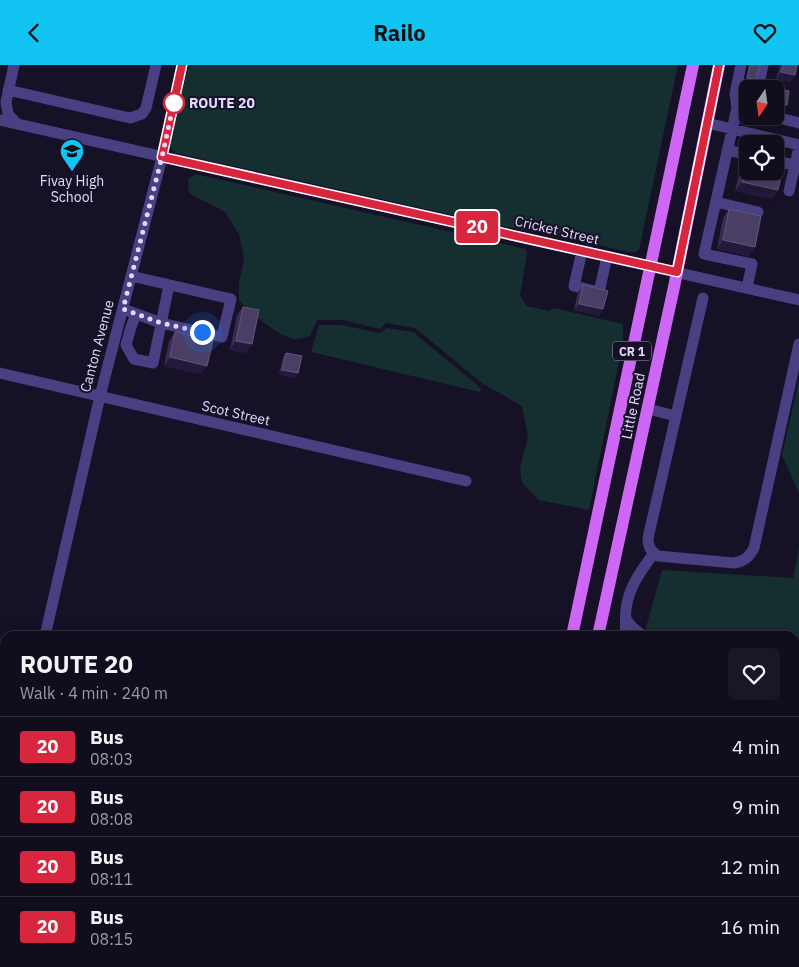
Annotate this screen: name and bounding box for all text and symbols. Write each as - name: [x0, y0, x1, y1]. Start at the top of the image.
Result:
- text: Railo: [373, 18, 426, 47]
- icon: back: [20, 19, 48, 47]
- icon: heart: [751, 19, 779, 47]
- north arrow: [739, 80, 784, 125]
- map controls: [739, 80, 784, 180]
- marker: ROUTE 20: [163, 92, 185, 114]
- place label: ROUTE 20: [189, 94, 255, 112]
- button: locate: [739, 135, 784, 180]
- school or university icon: Fivay High School: [59, 138, 85, 172]
- place label: Fivay High School: [40, 172, 104, 206]
- line badge: 20: [454, 211, 500, 243]
- street label: Cricket Street: [513, 212, 601, 248]
- text: 20: [466, 215, 488, 238]
- street label: Canton Avenue: [76, 298, 118, 394]
- your location: [190, 320, 215, 345]
- road number: CR 1: [613, 341, 651, 361]
- street label: Little Road: [617, 371, 649, 441]
- street label: Scot Street: [200, 396, 272, 430]
- text: ROUTE 20: [20, 648, 133, 680]
- button: heart: [728, 648, 780, 700]
- text: Walk · 4 min · 240 m: [20, 683, 168, 703]
- text: Bus: [90, 725, 124, 749]
- text: 20: [37, 735, 58, 758]
- text: 4 min: [732, 735, 780, 759]
- text: 08:03: [90, 749, 133, 769]
- text: Bus: [90, 785, 124, 809]
- text: 20: [37, 795, 58, 818]
- text: 9 min: [732, 795, 780, 819]
- text: 08:08: [90, 809, 133, 829]
- text: Bus: [90, 845, 124, 869]
- text: 20: [37, 855, 58, 878]
- text: 12 min: [721, 855, 780, 879]
- text: 08:11: [90, 869, 133, 889]
- text: Bus: [90, 905, 124, 929]
- text: 20: [37, 915, 58, 938]
- text: 16 min: [721, 915, 780, 939]
- text: 08:15: [90, 929, 133, 949]

